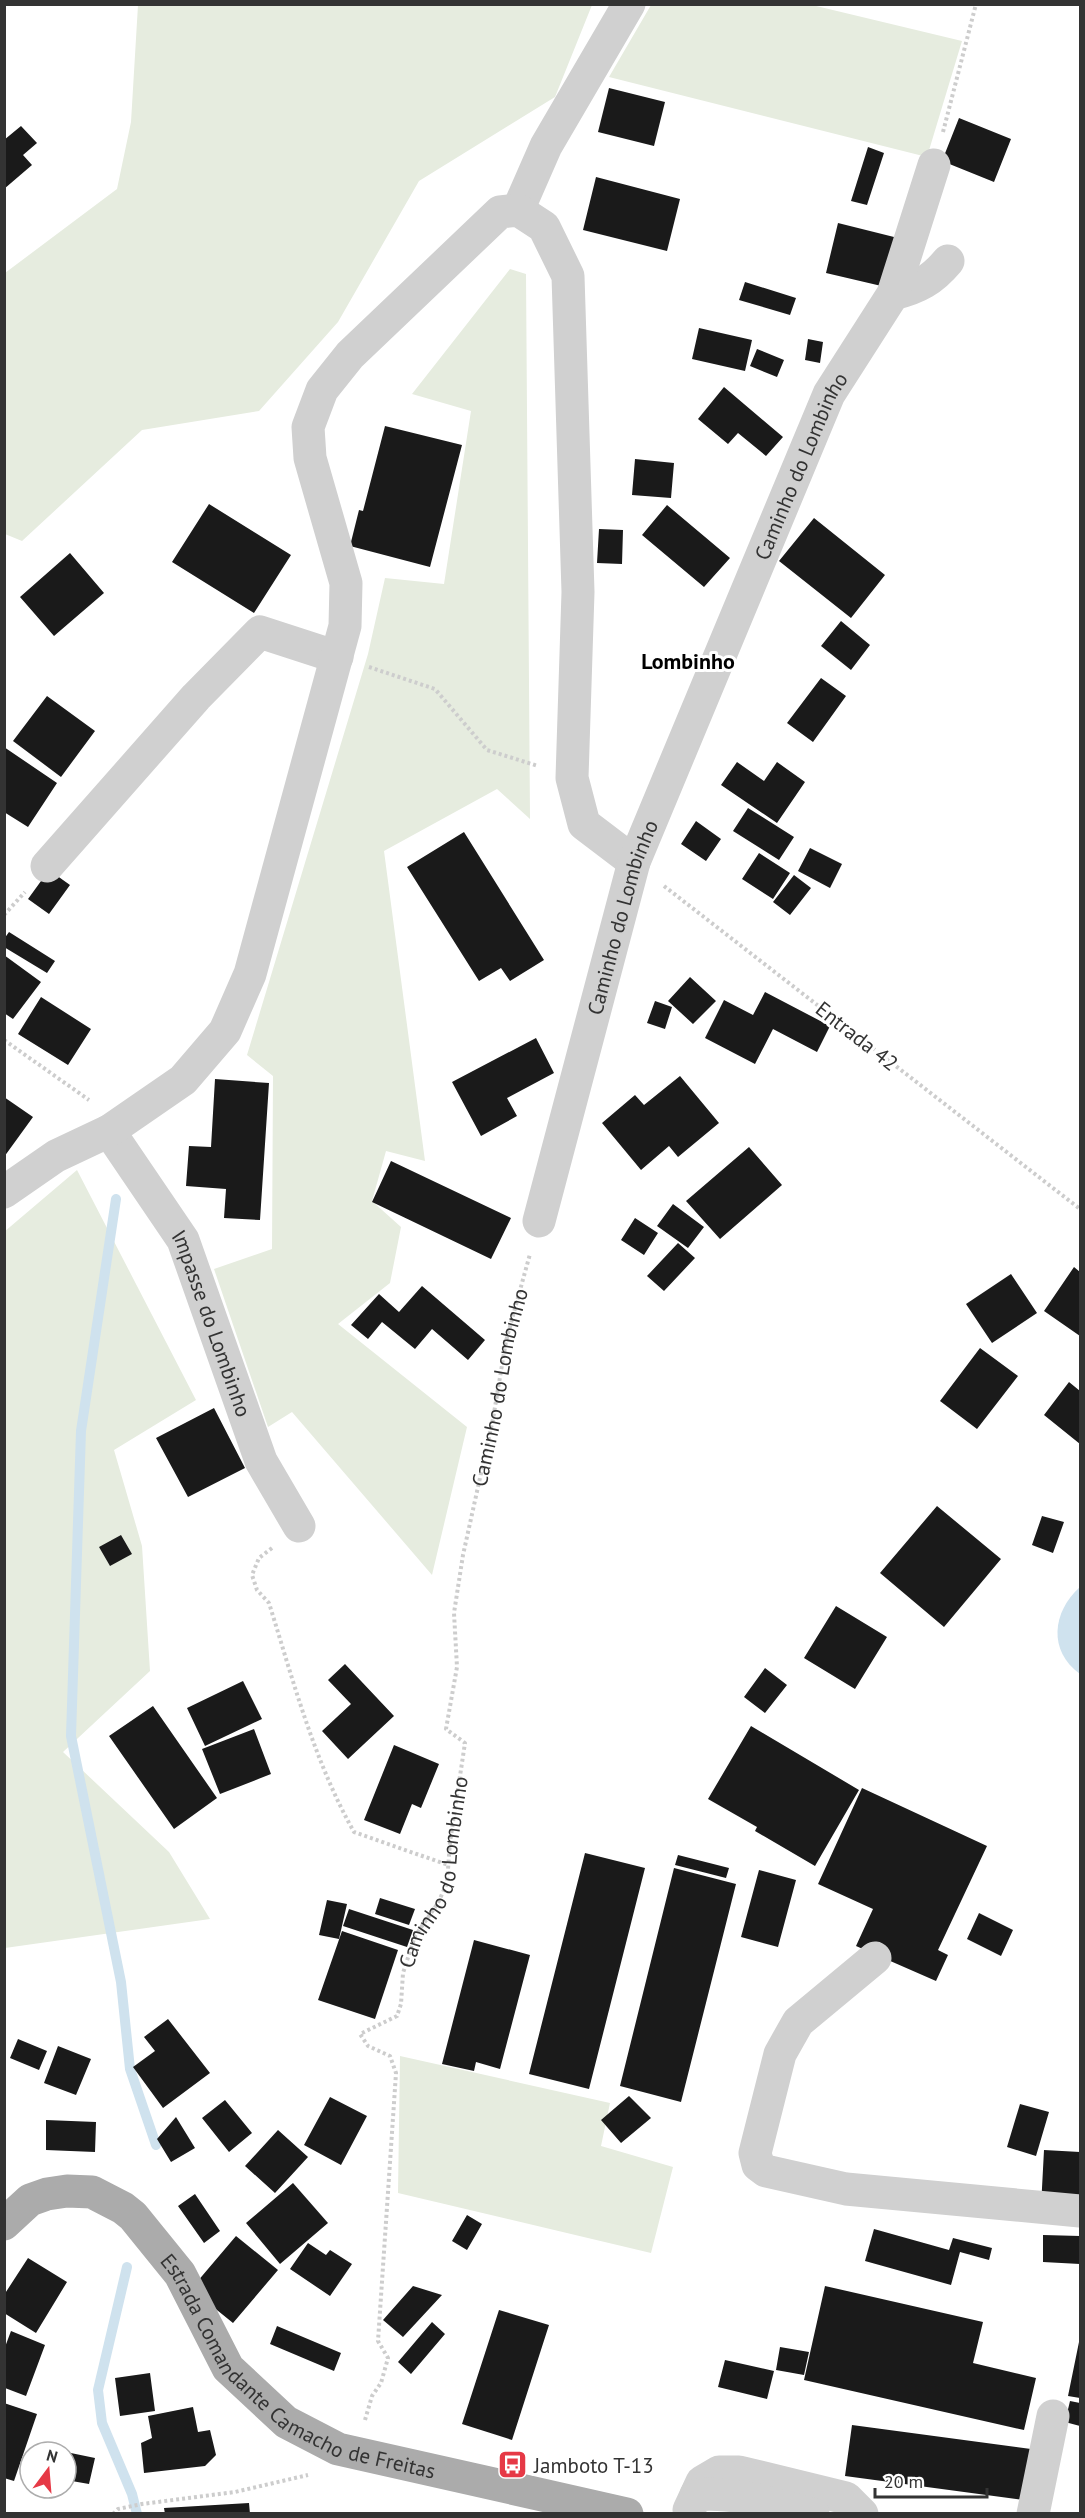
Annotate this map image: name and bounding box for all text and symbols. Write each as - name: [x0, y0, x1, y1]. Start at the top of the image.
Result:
- street label: Caminho do Lombinho: [748, 367, 853, 564]
- district label: Lombinho: [641, 647, 735, 675]
- street label: Caminho do Lombinho: [581, 816, 664, 1018]
- street label: Entrada 42: [810, 995, 904, 1077]
- street label: Impasse do Lombinho: [166, 1224, 258, 1420]
- street label: Caminho do Lombinho: [465, 1285, 533, 1489]
- street label: Caminho do Lombinho: [392, 1774, 473, 1971]
- street label: Estrada Comandante Camacho de Freitas: [155, 2248, 438, 2484]
- north arrow: [18, 2440, 78, 2500]
- text: N: [44, 2445, 60, 2467]
- bus stop icon: Jamboto T-13: [497, 2449, 529, 2481]
- place label: Jamboto T-13: [533, 2452, 654, 2479]
- scale bar: [875, 2461, 988, 2499]
- text: 20 m: [884, 2470, 923, 2493]

